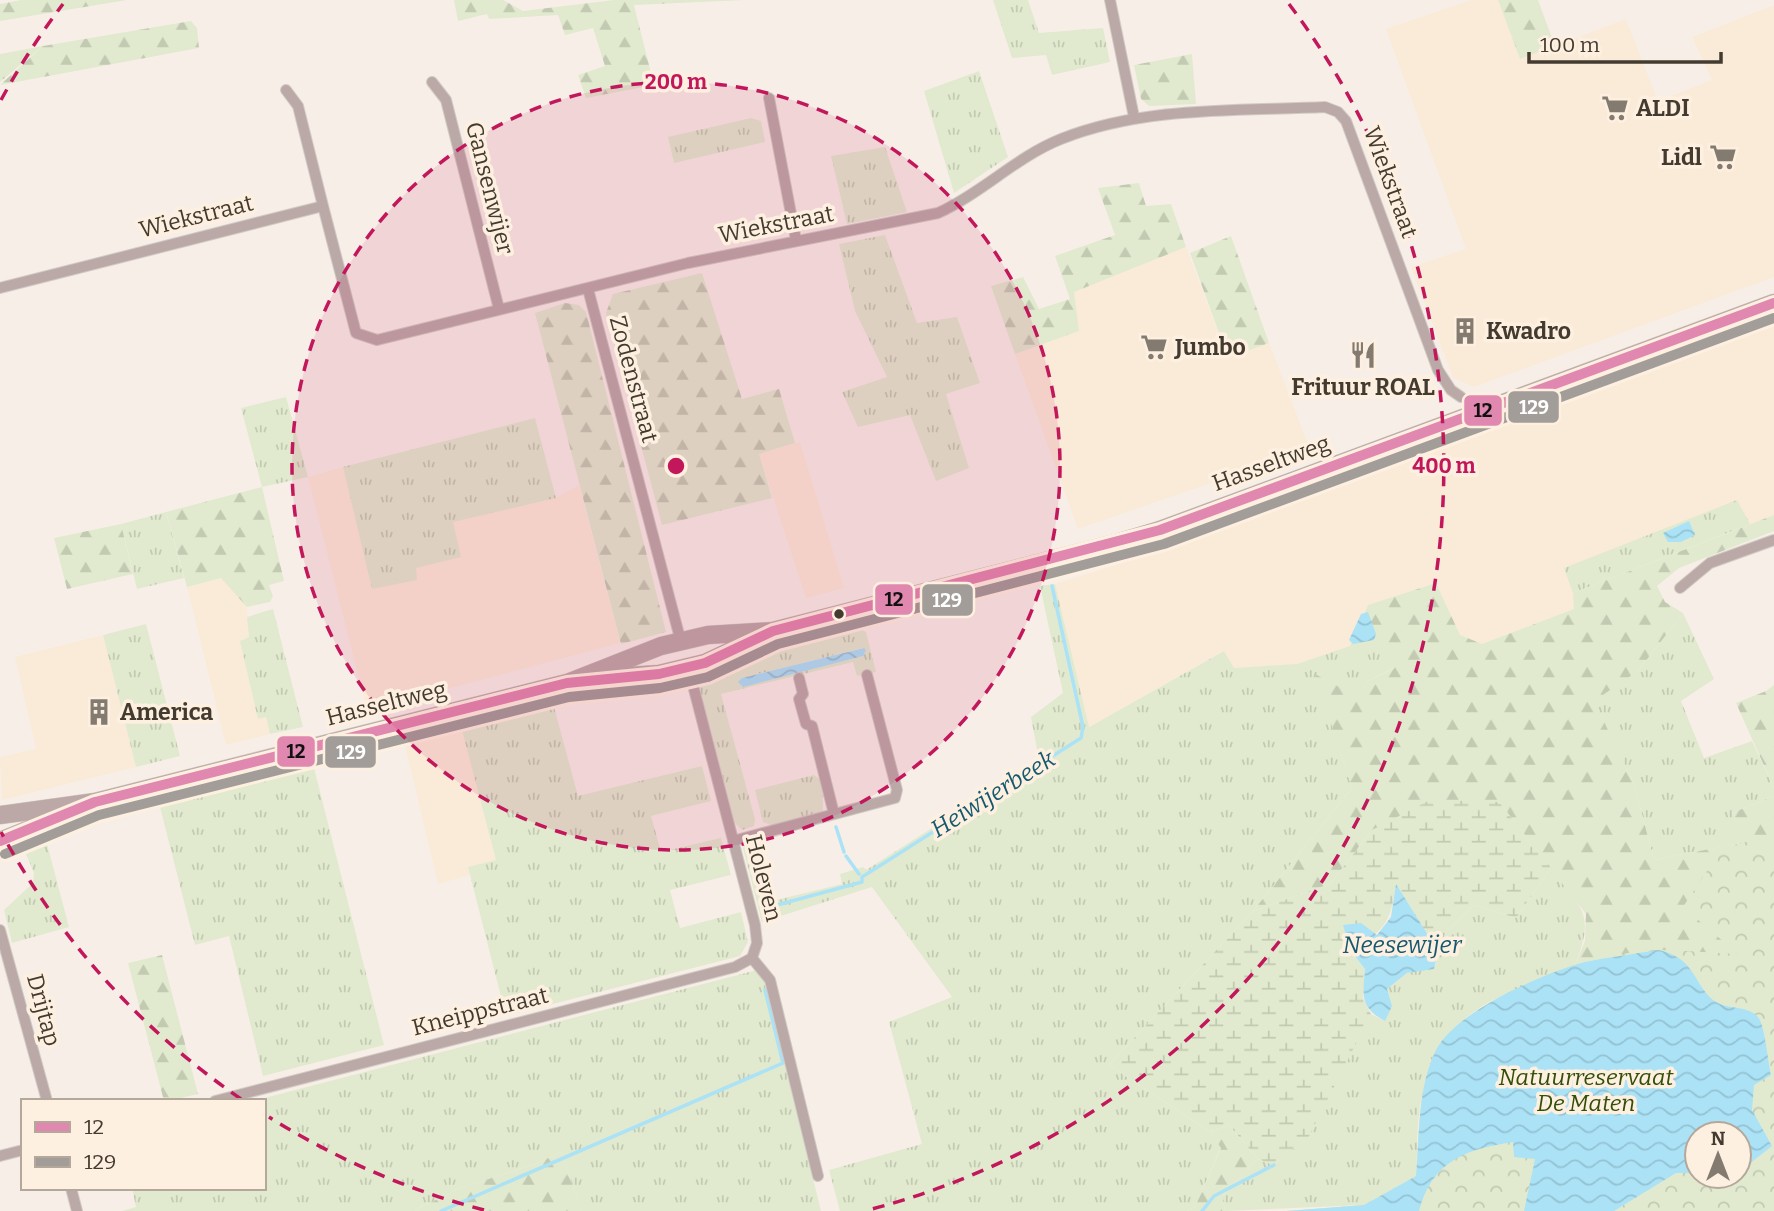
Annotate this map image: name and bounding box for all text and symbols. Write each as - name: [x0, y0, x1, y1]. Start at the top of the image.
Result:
- scale bar: [1529, 21, 1722, 65]
- text: 100 m: [1540, 32, 1600, 58]
- text: 200 m: [645, 69, 707, 95]
- supermarket icon: ALDI: [1600, 93, 1630, 123]
- place label: ALDI: [1636, 94, 1689, 122]
- street label: Gansenwijer: [460, 119, 520, 257]
- street label: Wiekstraat: [1358, 122, 1424, 242]
- supermarket icon: Lidl: [1708, 142, 1738, 172]
- place label: Lidl: [1661, 143, 1702, 171]
- street label: Wiekstraat: [136, 188, 256, 244]
- street label: Wiekstraat: [716, 199, 836, 249]
- street label: Zodenstraat: [604, 312, 664, 446]
- building icon: Kwadro: [1450, 316, 1480, 346]
- place label: Kwadro: [1486, 317, 1571, 345]
- supermarket icon: Jumbo: [1139, 332, 1169, 362]
- place label: Jumbo: [1173, 333, 1246, 361]
- restaurant icon: Frituur ROAL: [1348, 340, 1378, 370]
- place label: Frituur ROAL: [1291, 373, 1435, 401]
- line badge: 129: [1507, 390, 1560, 424]
- line badge: 12: [1463, 394, 1503, 427]
- text: 129: [1519, 396, 1549, 419]
- text: 12: [1474, 399, 1493, 422]
- street label: Hasseltweg: [1208, 429, 1334, 497]
- text: 400 m: [1412, 453, 1476, 479]
- centre of rings: [664, 454, 688, 478]
- line badge: 12: [874, 583, 914, 616]
- line badge: 129: [921, 583, 974, 617]
- text: 12: [885, 588, 904, 611]
- text: 129: [932, 589, 962, 612]
- unlabelled marker: [832, 607, 846, 621]
- street label: Hasseltweg: [323, 674, 449, 731]
- building icon: America: [84, 697, 114, 727]
- place label: America: [120, 698, 213, 726]
- line badge: 12: [276, 735, 316, 768]
- line badge: 129: [324, 735, 377, 769]
- text: 12: [287, 740, 306, 763]
- text: 129: [336, 741, 366, 764]
- water label: Heiwijerbeek: [926, 744, 1061, 843]
- street label: Holeven: [740, 832, 788, 925]
- water label: Neesewijer: [1343, 931, 1463, 959]
- street label: Drijtap: [21, 971, 67, 1049]
- street label: Kneippstraat: [409, 981, 551, 1041]
- park label: Natuurreservaat De Maten: [1498, 1063, 1674, 1117]
- legend: [21, 1099, 266, 1190]
- text: 12: [84, 1114, 104, 1140]
- north arrow: [1683, 1120, 1753, 1190]
- text: N: [1711, 1127, 1726, 1150]
- text: 129: [84, 1149, 116, 1175]

